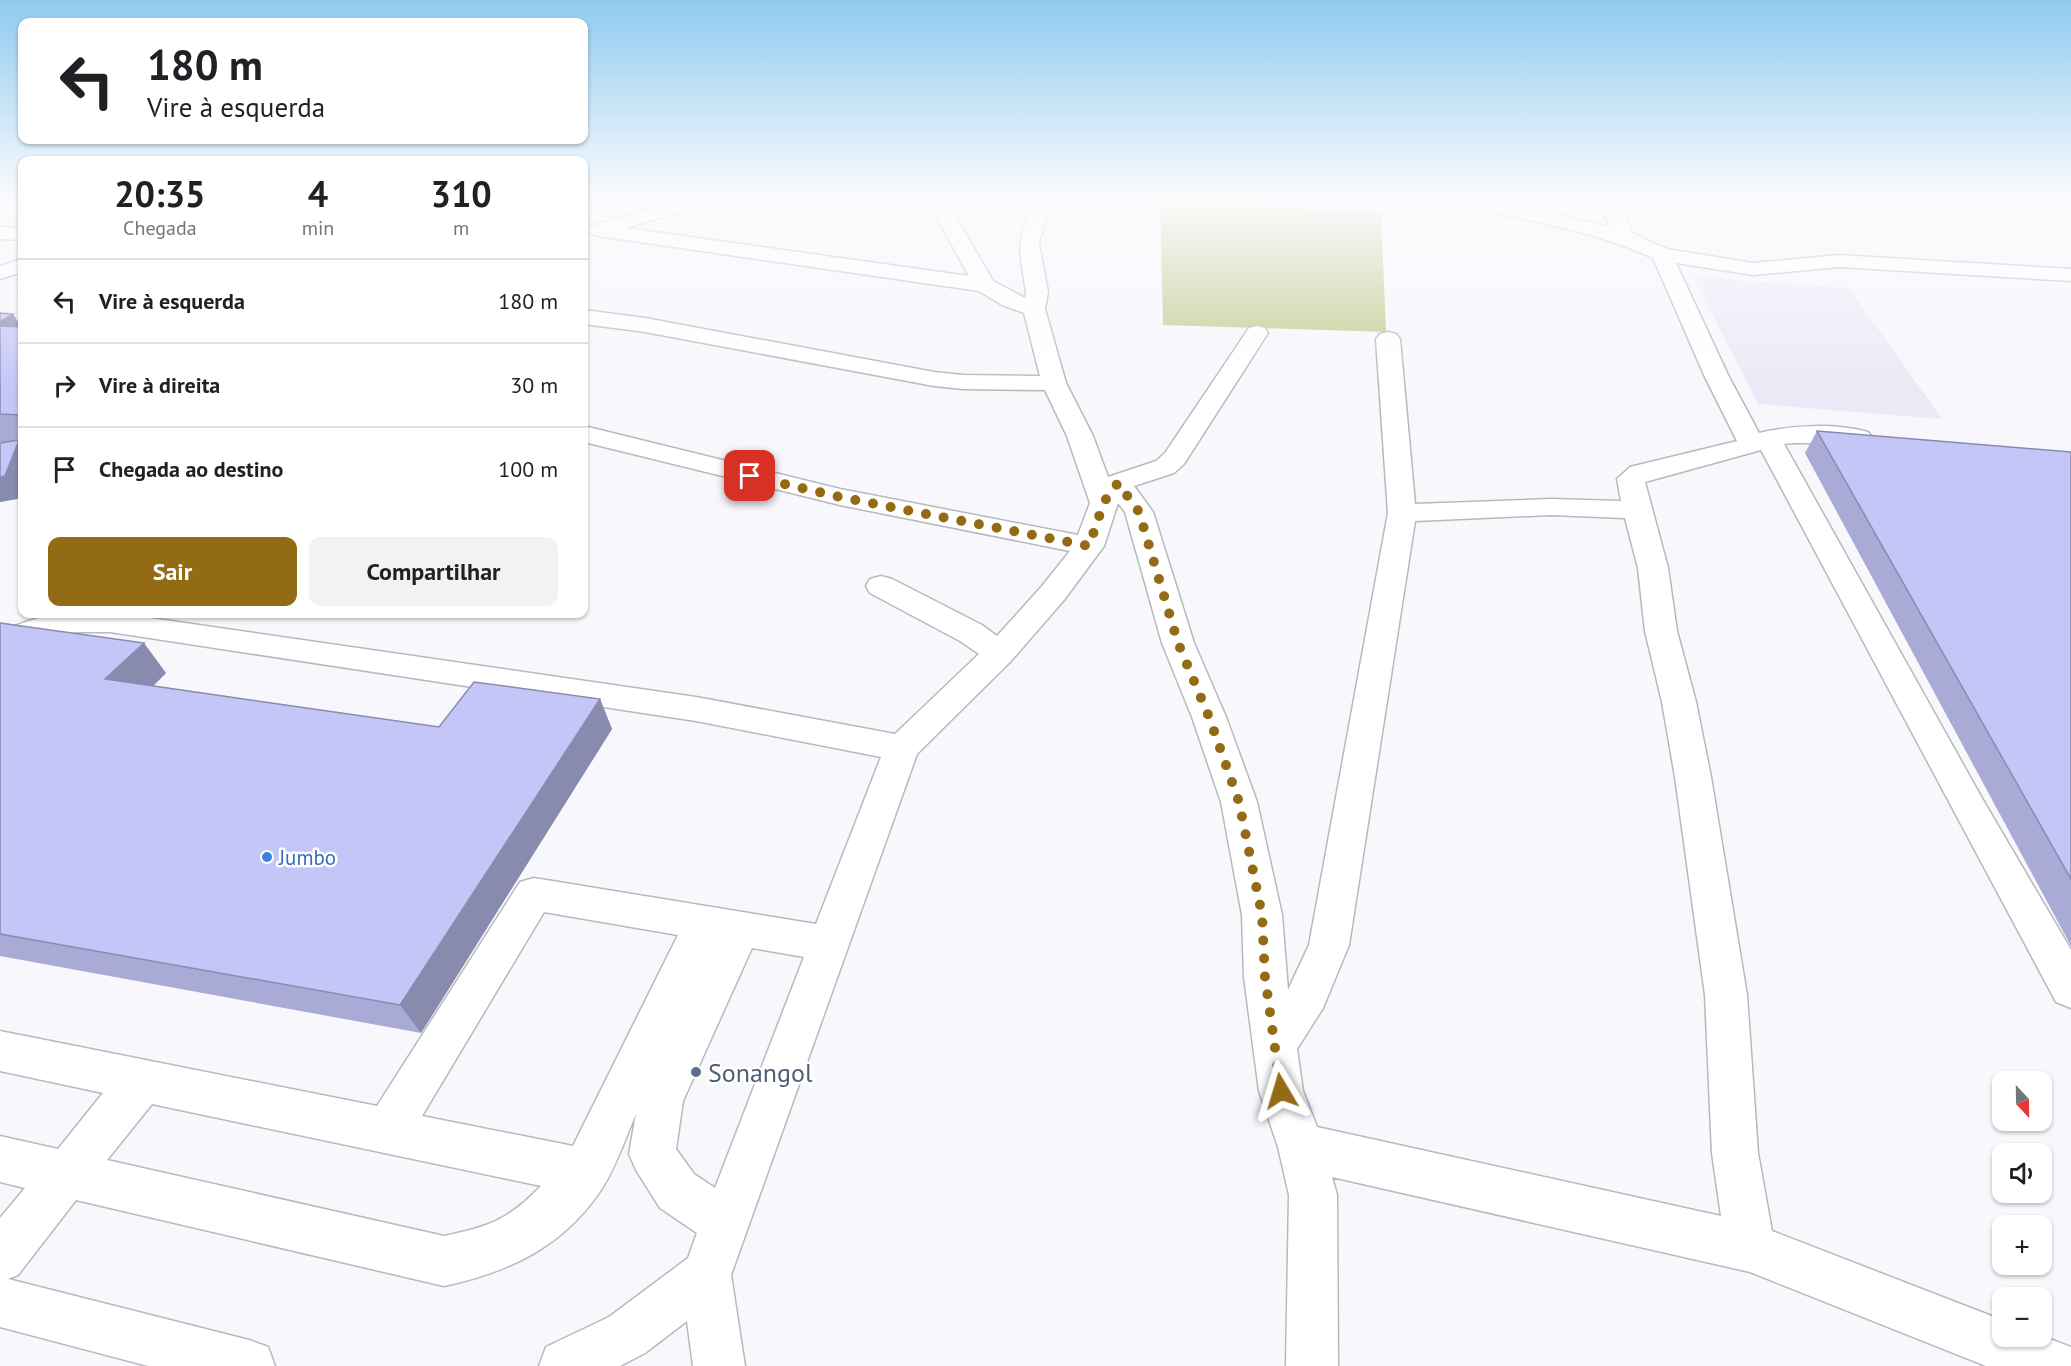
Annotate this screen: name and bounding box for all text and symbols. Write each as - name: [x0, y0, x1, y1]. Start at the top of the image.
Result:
- text: 180 m: [147, 37, 263, 92]
- icon: left: [48, 42, 126, 120]
- text: Vire à esquerda: [147, 90, 325, 124]
- text: 20:35: [114, 170, 206, 217]
- text: 4: [308, 170, 328, 217]
- text: 310: [431, 170, 492, 217]
- text: Chegada: [123, 215, 197, 241]
- text: min: [302, 215, 334, 241]
- text: m: [453, 215, 469, 241]
- icon: left: [48, 285, 81, 318]
- text: Vire à esquerda: [99, 287, 245, 315]
- text: 180 m: [498, 287, 558, 315]
- icon: right: [48, 369, 81, 402]
- text: Vire à direita: [99, 371, 220, 399]
- text: 30 m: [510, 371, 558, 399]
- pin: [724, 450, 775, 501]
- icon: arrive: [48, 453, 81, 486]
- text: Chegada ao destino: [99, 455, 283, 483]
- text: 100 m: [498, 455, 558, 483]
- icon: arrive: [733, 459, 766, 492]
- button: Sair: [48, 537, 297, 606]
- button: Compartilhar: [309, 537, 558, 606]
- place label: Jumbo: [278, 844, 336, 871]
- marker: Jumbo: [260, 850, 274, 864]
- place label: Sonangol: [708, 1056, 813, 1089]
- position arrow: [1249, 1059, 1313, 1123]
- marker: Sonangol: [689, 1065, 703, 1079]
- north arrow: [1992, 1071, 2052, 1131]
- map controls: [1992, 1071, 2052, 1347]
- button: sound: [1992, 1143, 2052, 1203]
- button: +: [1992, 1215, 2052, 1275]
- button: −: [1992, 1287, 2052, 1347]

